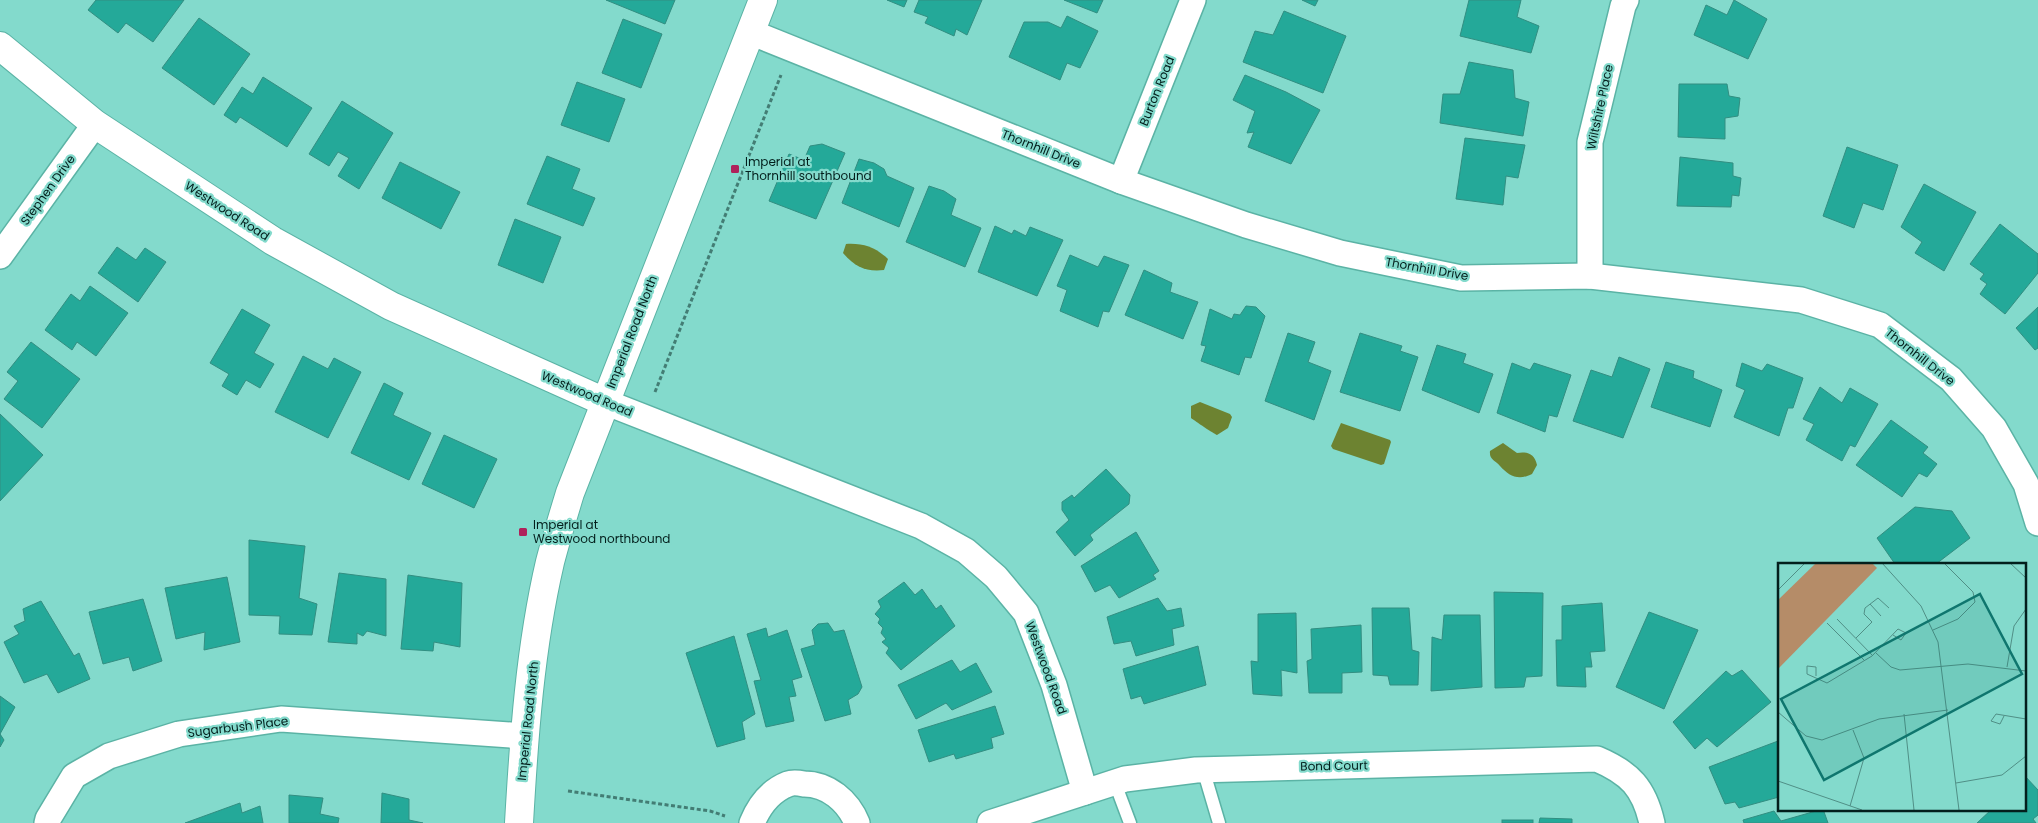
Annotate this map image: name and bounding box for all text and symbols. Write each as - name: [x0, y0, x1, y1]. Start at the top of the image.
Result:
- street label: Burton Road: [1135, 53, 1178, 128]
- street label: Wiltshire Place: [1582, 63, 1617, 151]
- street label: Thornhill Drive: [999, 125, 1083, 172]
- street label: Stephen Drive: [16, 151, 79, 228]
- place label: Imperial at Thornhill southbound: [745, 153, 872, 184]
- marker: Imperial at Thornhill southbound: [729, 163, 741, 175]
- street label: Westwood Road: [182, 177, 273, 244]
- street label: Thornhill Drive: [1384, 253, 1470, 284]
- street label: Imperial Road North: [602, 273, 661, 391]
- street label: Thornhill Drive: [1882, 324, 1959, 389]
- street label: Westwood Road: [539, 367, 635, 420]
- place label: Imperial at Westwood northbound: [533, 516, 670, 547]
- marker: Imperial at Westwood northbound: [517, 526, 529, 538]
- inset map: [1778, 563, 2026, 810]
- street label: Westwood Road: [1022, 619, 1071, 717]
- street label: Imperial Road North: [513, 661, 542, 781]
- street label: Sugarbush Place: [187, 712, 289, 741]
- street label: Bond Court: [1300, 756, 1368, 775]

